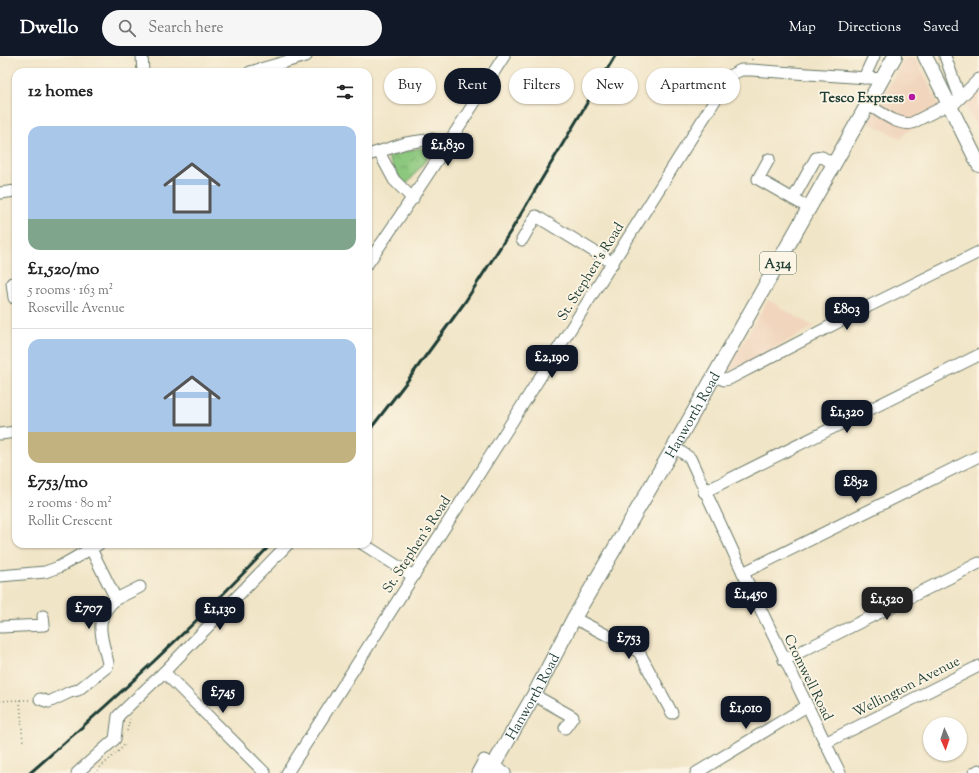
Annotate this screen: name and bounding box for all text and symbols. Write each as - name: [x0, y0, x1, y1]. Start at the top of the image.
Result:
- search box: [102, 10, 382, 46]
- text: Dwello: [20, 15, 78, 42]
- icon: search: [116, 17, 138, 39]
- text: Search here: [148, 18, 224, 39]
- text: Map: [789, 18, 816, 38]
- text: Directions: [838, 18, 901, 38]
- text: Saved: [923, 18, 959, 38]
- chip: Buy: [384, 68, 436, 104]
- chip: Rent: [444, 68, 501, 104]
- chip: Filters: [509, 68, 574, 104]
- chip: New: [582, 68, 638, 104]
- chip: Apartment: [646, 68, 740, 104]
- text: 12 homes: [28, 80, 93, 104]
- icon: filters: [334, 81, 356, 103]
- place label: Tesco Express: [820, 89, 904, 109]
- marker: Tesco Express: [907, 92, 917, 102]
- pin: £1,830: [415, 133, 481, 167]
- text: £1,830: [431, 137, 465, 155]
- icon: home: [156, 152, 228, 224]
- street label: St. Stephen's Road: [553, 219, 630, 325]
- road number: A314: [760, 252, 796, 274]
- text: £1,520/mo: [28, 258, 99, 282]
- text: 5 rooms · 163 m²: [28, 282, 113, 300]
- pin: £803: [823, 297, 871, 331]
- text: Roseville Avenue: [28, 300, 125, 318]
- text: £803: [834, 301, 860, 319]
- pin: £2,190: [519, 345, 585, 379]
- text: £2,190: [535, 349, 569, 367]
- icon: home: [156, 365, 228, 437]
- street label: Hanworth Road: [662, 369, 726, 462]
- pin: £1,320: [814, 400, 880, 434]
- text: £1,320: [830, 404, 864, 422]
- pin: £852: [832, 470, 880, 504]
- text: £753/mo: [28, 471, 88, 495]
- text: £852: [844, 474, 868, 492]
- street label: St. Stephen's Road: [379, 492, 457, 598]
- text: 2 rooms · 80 m²: [28, 495, 112, 513]
- text: Rollit Crescent: [28, 513, 112, 531]
- pin: £1,450: [718, 582, 784, 616]
- text: £1,450: [735, 586, 767, 604]
- pin: £1,520: [854, 587, 920, 621]
- text: £1,520: [871, 591, 903, 609]
- pin: £707: [65, 596, 113, 630]
- pin: £1,130: [187, 597, 253, 631]
- text: £707: [76, 600, 102, 618]
- text: £1,130: [204, 601, 236, 619]
- pin: £753: [605, 626, 653, 660]
- text: £753: [617, 630, 641, 648]
- street label: Cromwell Road: [778, 631, 837, 725]
- street label: Hanworth Road: [502, 650, 566, 744]
- street label: Wellington Avenue: [850, 652, 964, 723]
- pin: £745: [199, 680, 247, 714]
- text: £745: [211, 684, 235, 702]
- pin: £1,010: [713, 696, 779, 730]
- text: £1,010: [730, 700, 762, 718]
- north arrow: [923, 717, 967, 761]
- map controls: [923, 717, 967, 761]

